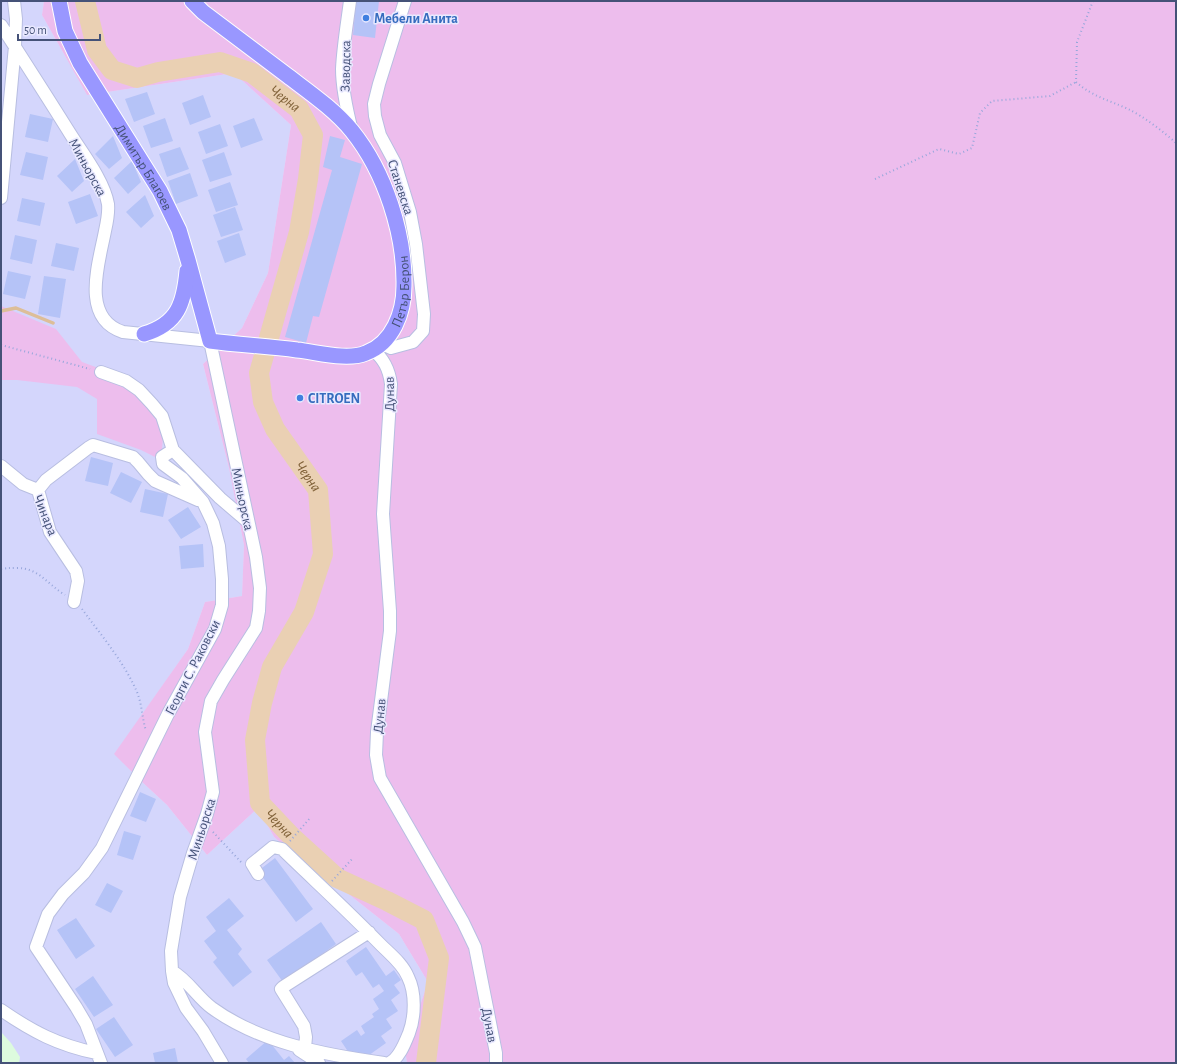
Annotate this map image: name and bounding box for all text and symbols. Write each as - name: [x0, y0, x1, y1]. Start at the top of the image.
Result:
- place label: Мебели Анита: [374, 12, 458, 26]
- marker: Мебели Анита: [361, 13, 371, 23]
- scale bar: [18, 16, 100, 42]
- text: 50 m: [24, 24, 47, 36]
- street label: Заводска: [339, 39, 353, 92]
- water label: Черна: [267, 83, 303, 115]
- street label: Димитър Благоев: [112, 122, 174, 213]
- street label: Миньорска: [66, 136, 109, 199]
- street label: Станевска: [385, 158, 416, 217]
- street label: Петър Берон: [389, 255, 412, 330]
- street label: Дунав: [383, 376, 397, 412]
- place label: CITROEN: [308, 392, 360, 406]
- marker: CITROEN: [295, 393, 305, 403]
- water label: Черна: [292, 458, 324, 495]
- street label: Миньорска: [229, 467, 256, 532]
- street label: Чинара: [31, 493, 60, 538]
- street label: Георги С. Раковски: [163, 618, 223, 717]
- street label: Дунав: [371, 698, 389, 734]
- street label: Миньорска: [185, 796, 219, 862]
- water label: Черна: [262, 806, 296, 841]
- street label: Дунав: [479, 1007, 499, 1044]

